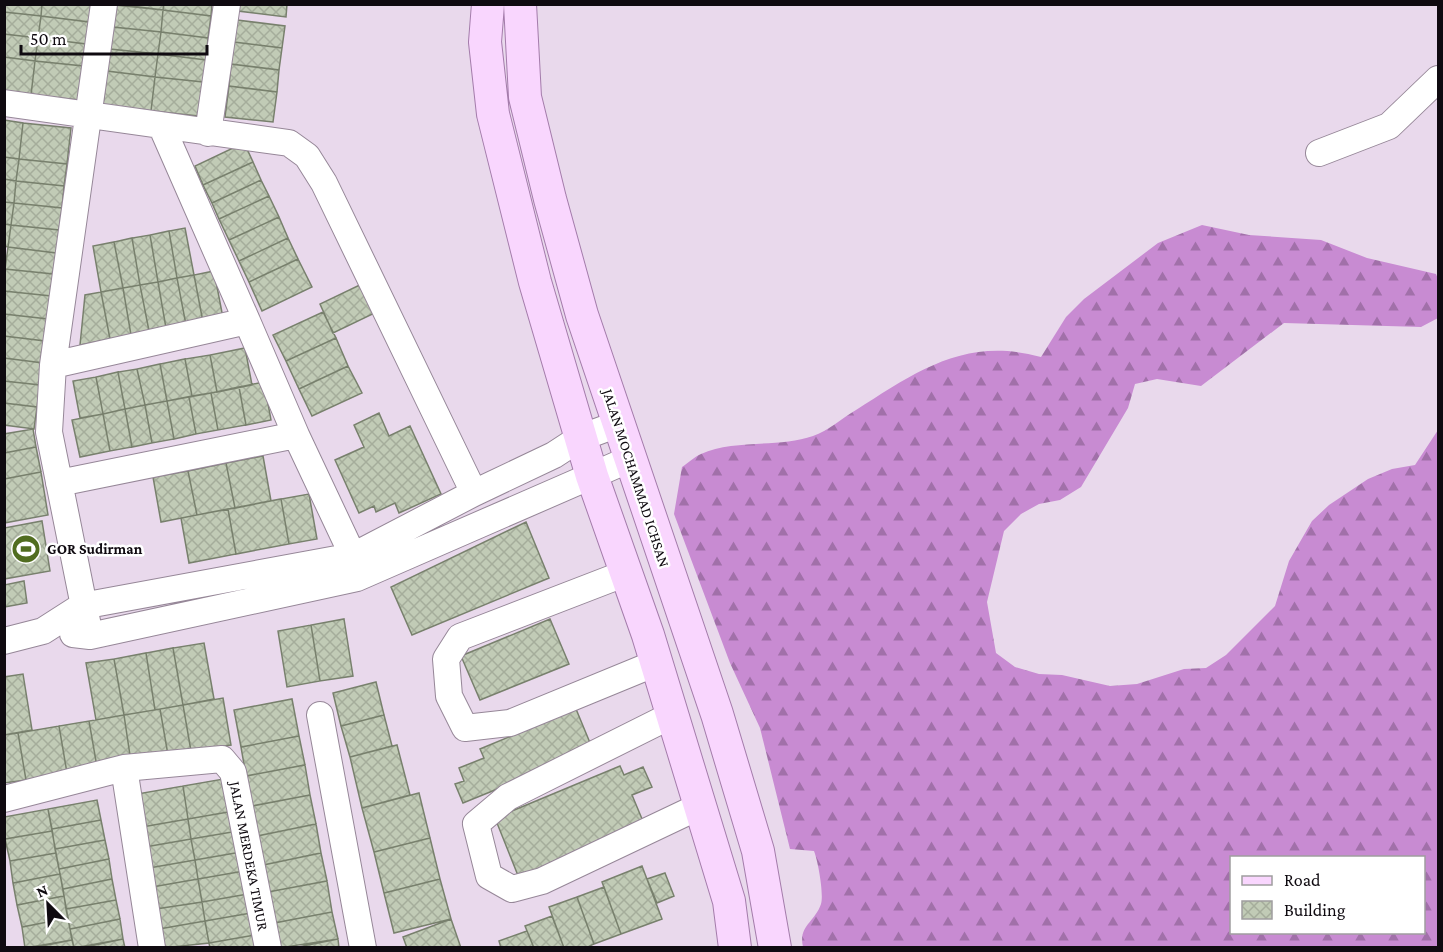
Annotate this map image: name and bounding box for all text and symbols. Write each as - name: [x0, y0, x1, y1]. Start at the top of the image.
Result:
- scale bar: [21, 18, 207, 56]
- text: 50 m: [30, 29, 67, 49]
- street label: JALAN MOCHAMMAD ICHSAN: [598, 385, 672, 569]
- sports icon: GOR Sudirman: [10, 533, 42, 565]
- place label: GOR Sudirman: [47, 541, 143, 557]
- street label: JALAN MERDEKA TIMUR: [225, 778, 271, 933]
- legend: [1230, 856, 1425, 934]
- text: Road: [1284, 870, 1321, 890]
- north arrow: [18, 874, 78, 934]
- text: N: [34, 881, 51, 901]
- text: Building: [1284, 900, 1346, 920]

